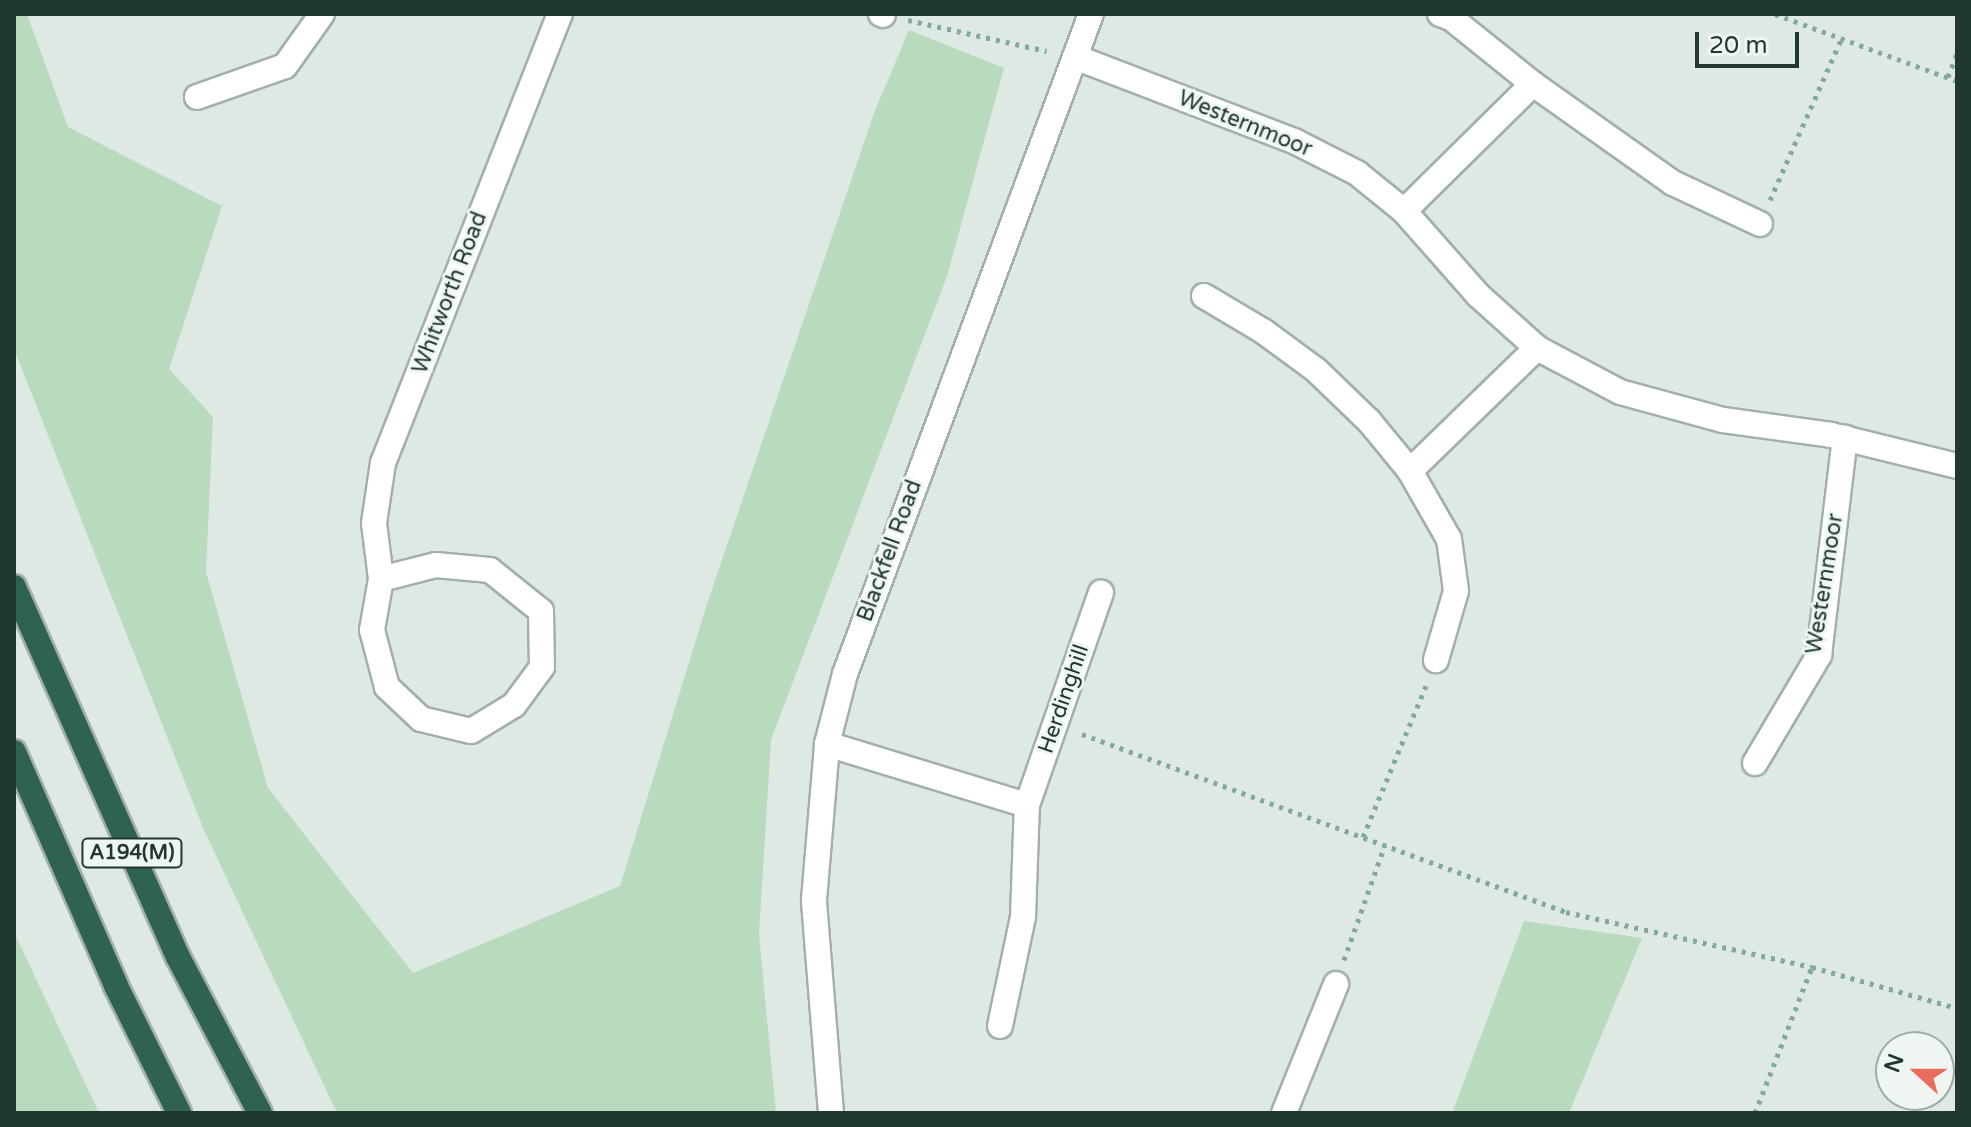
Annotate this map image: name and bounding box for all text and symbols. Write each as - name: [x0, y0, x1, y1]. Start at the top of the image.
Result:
- scale bar: [1699, 16, 1803, 66]
- text: 20 m: [1709, 31, 1767, 60]
- street label: Westernmoor: [1174, 85, 1316, 163]
- street label: Whitworth Road: [407, 208, 493, 378]
- street label: Blackfell Road: [852, 477, 928, 625]
- street label: Westernmoor: [1801, 512, 1849, 656]
- street label: Herdinghill: [1033, 641, 1095, 757]
- road number: A194(M): [80, 837, 184, 869]
- north arrow: [1875, 1031, 1955, 1111]
- text: N: [1879, 1050, 1910, 1076]

